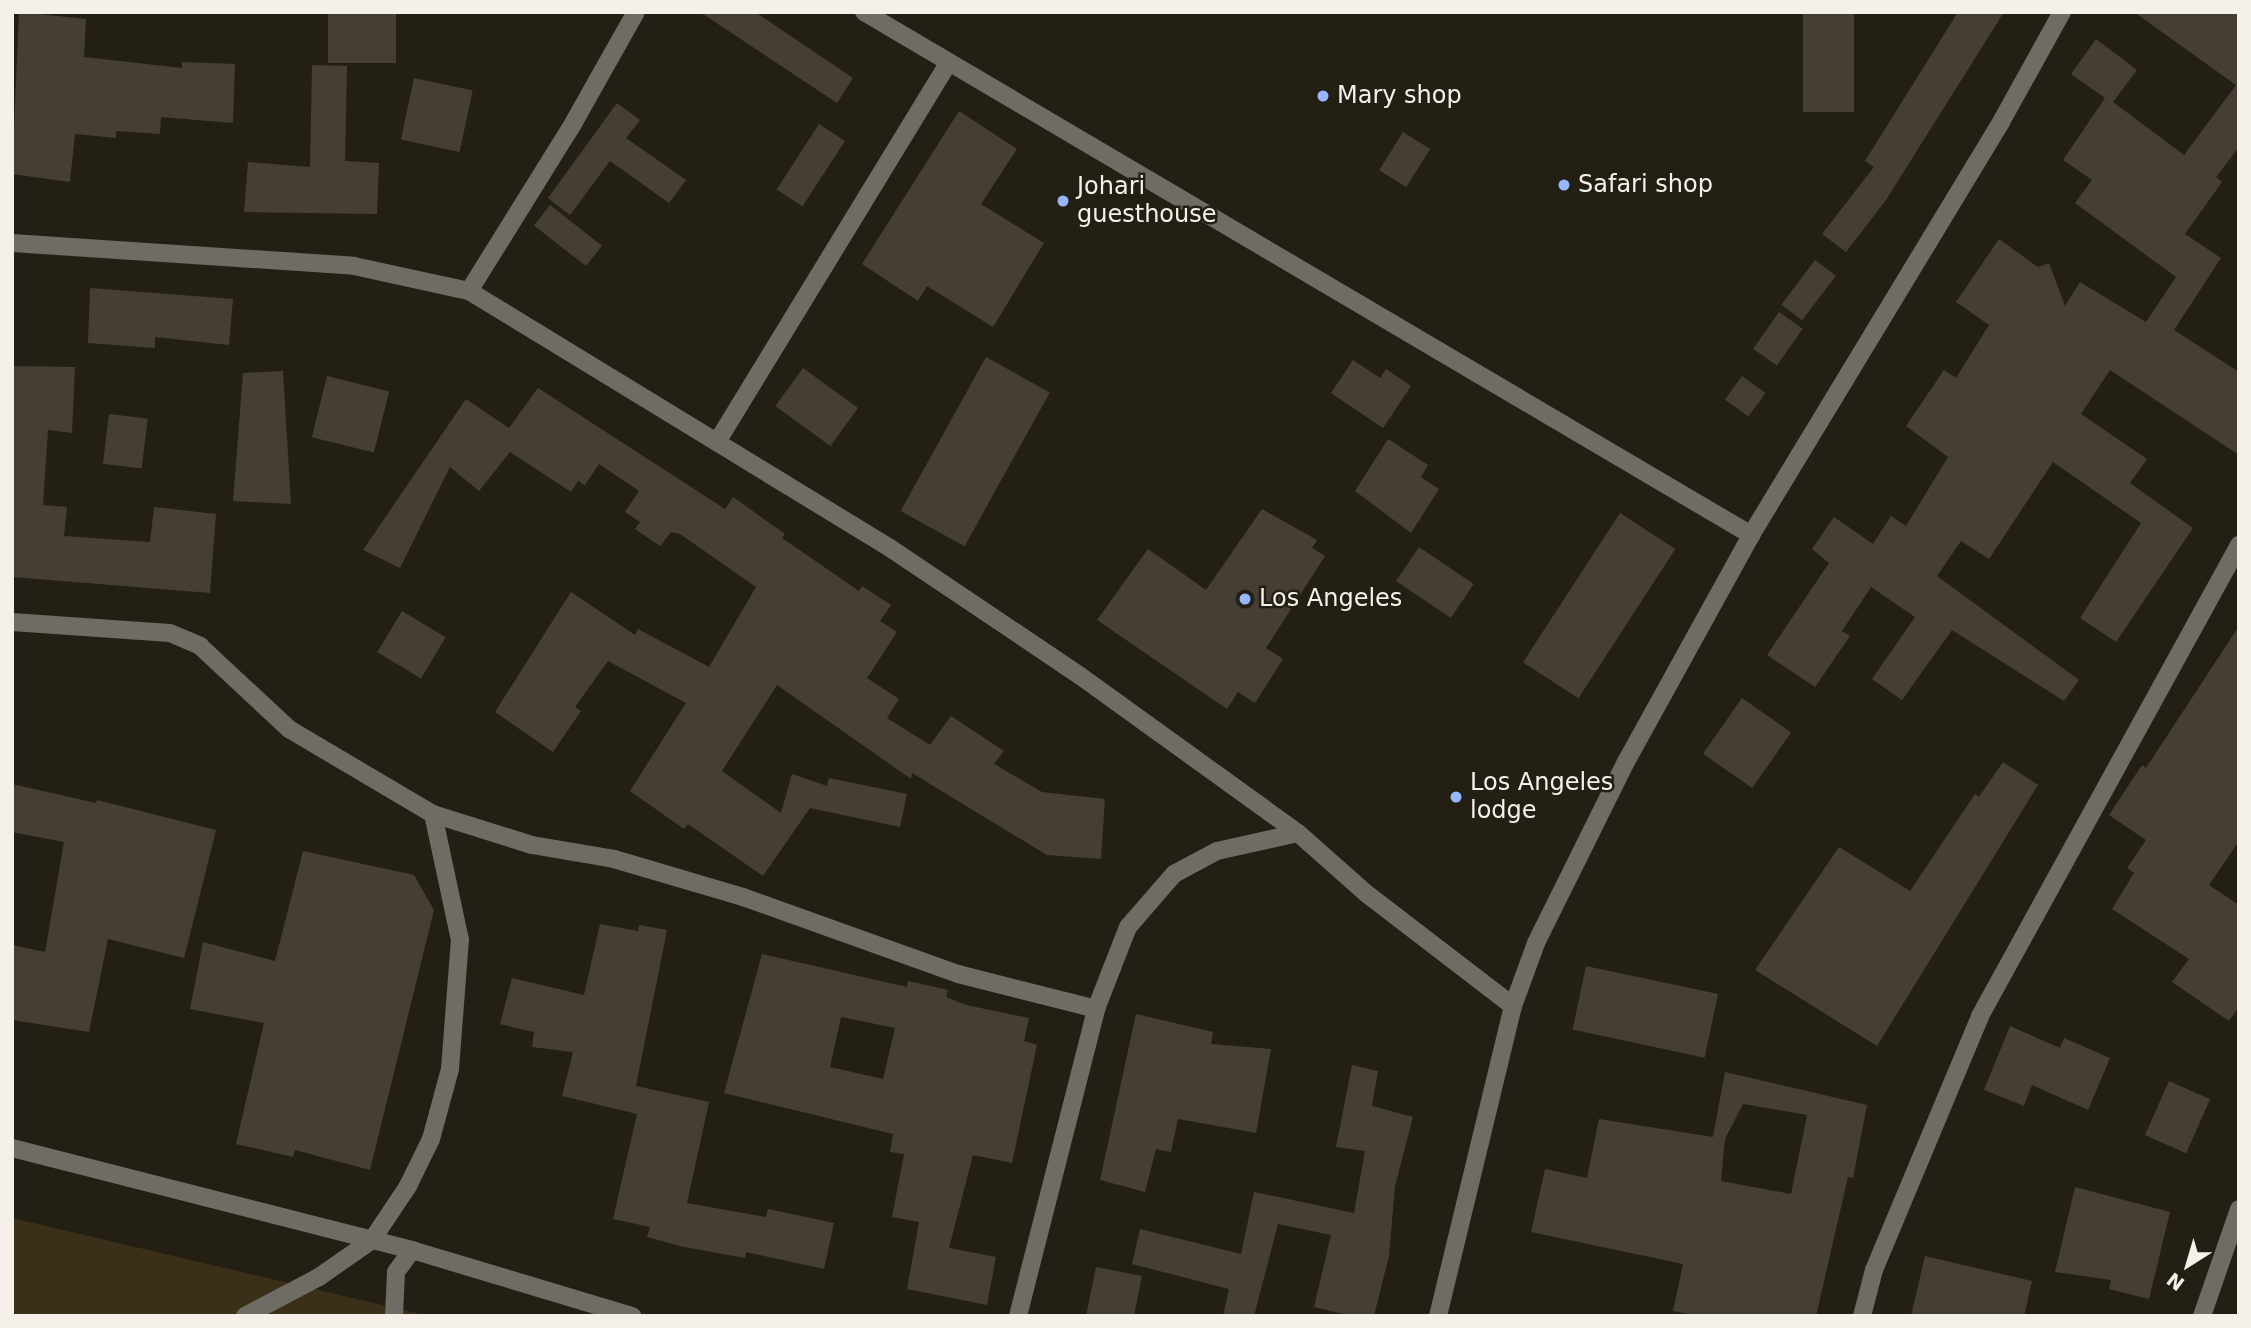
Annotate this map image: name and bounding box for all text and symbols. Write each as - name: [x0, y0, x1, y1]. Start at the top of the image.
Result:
- place label: Mary shop: [1337, 82, 1462, 110]
- marker: Mary shop: [1315, 88, 1331, 104]
- place label: Safari shop: [1578, 171, 1713, 199]
- place label: Johari guesthouse: [1077, 173, 1216, 229]
- marker: Safari shop: [1556, 177, 1572, 193]
- marker: Johari guesthouse: [1055, 193, 1071, 209]
- place label: Los Angeles: [1259, 585, 1402, 613]
- marker: Los Angeles: [1237, 591, 1253, 607]
- place label: Los Angeles lodge: [1470, 769, 1613, 825]
- marker: Los Angeles lodge: [1448, 789, 1464, 805]
- north arrow: [2153, 1230, 2223, 1300]
- text: N: [2162, 1268, 2188, 1295]

